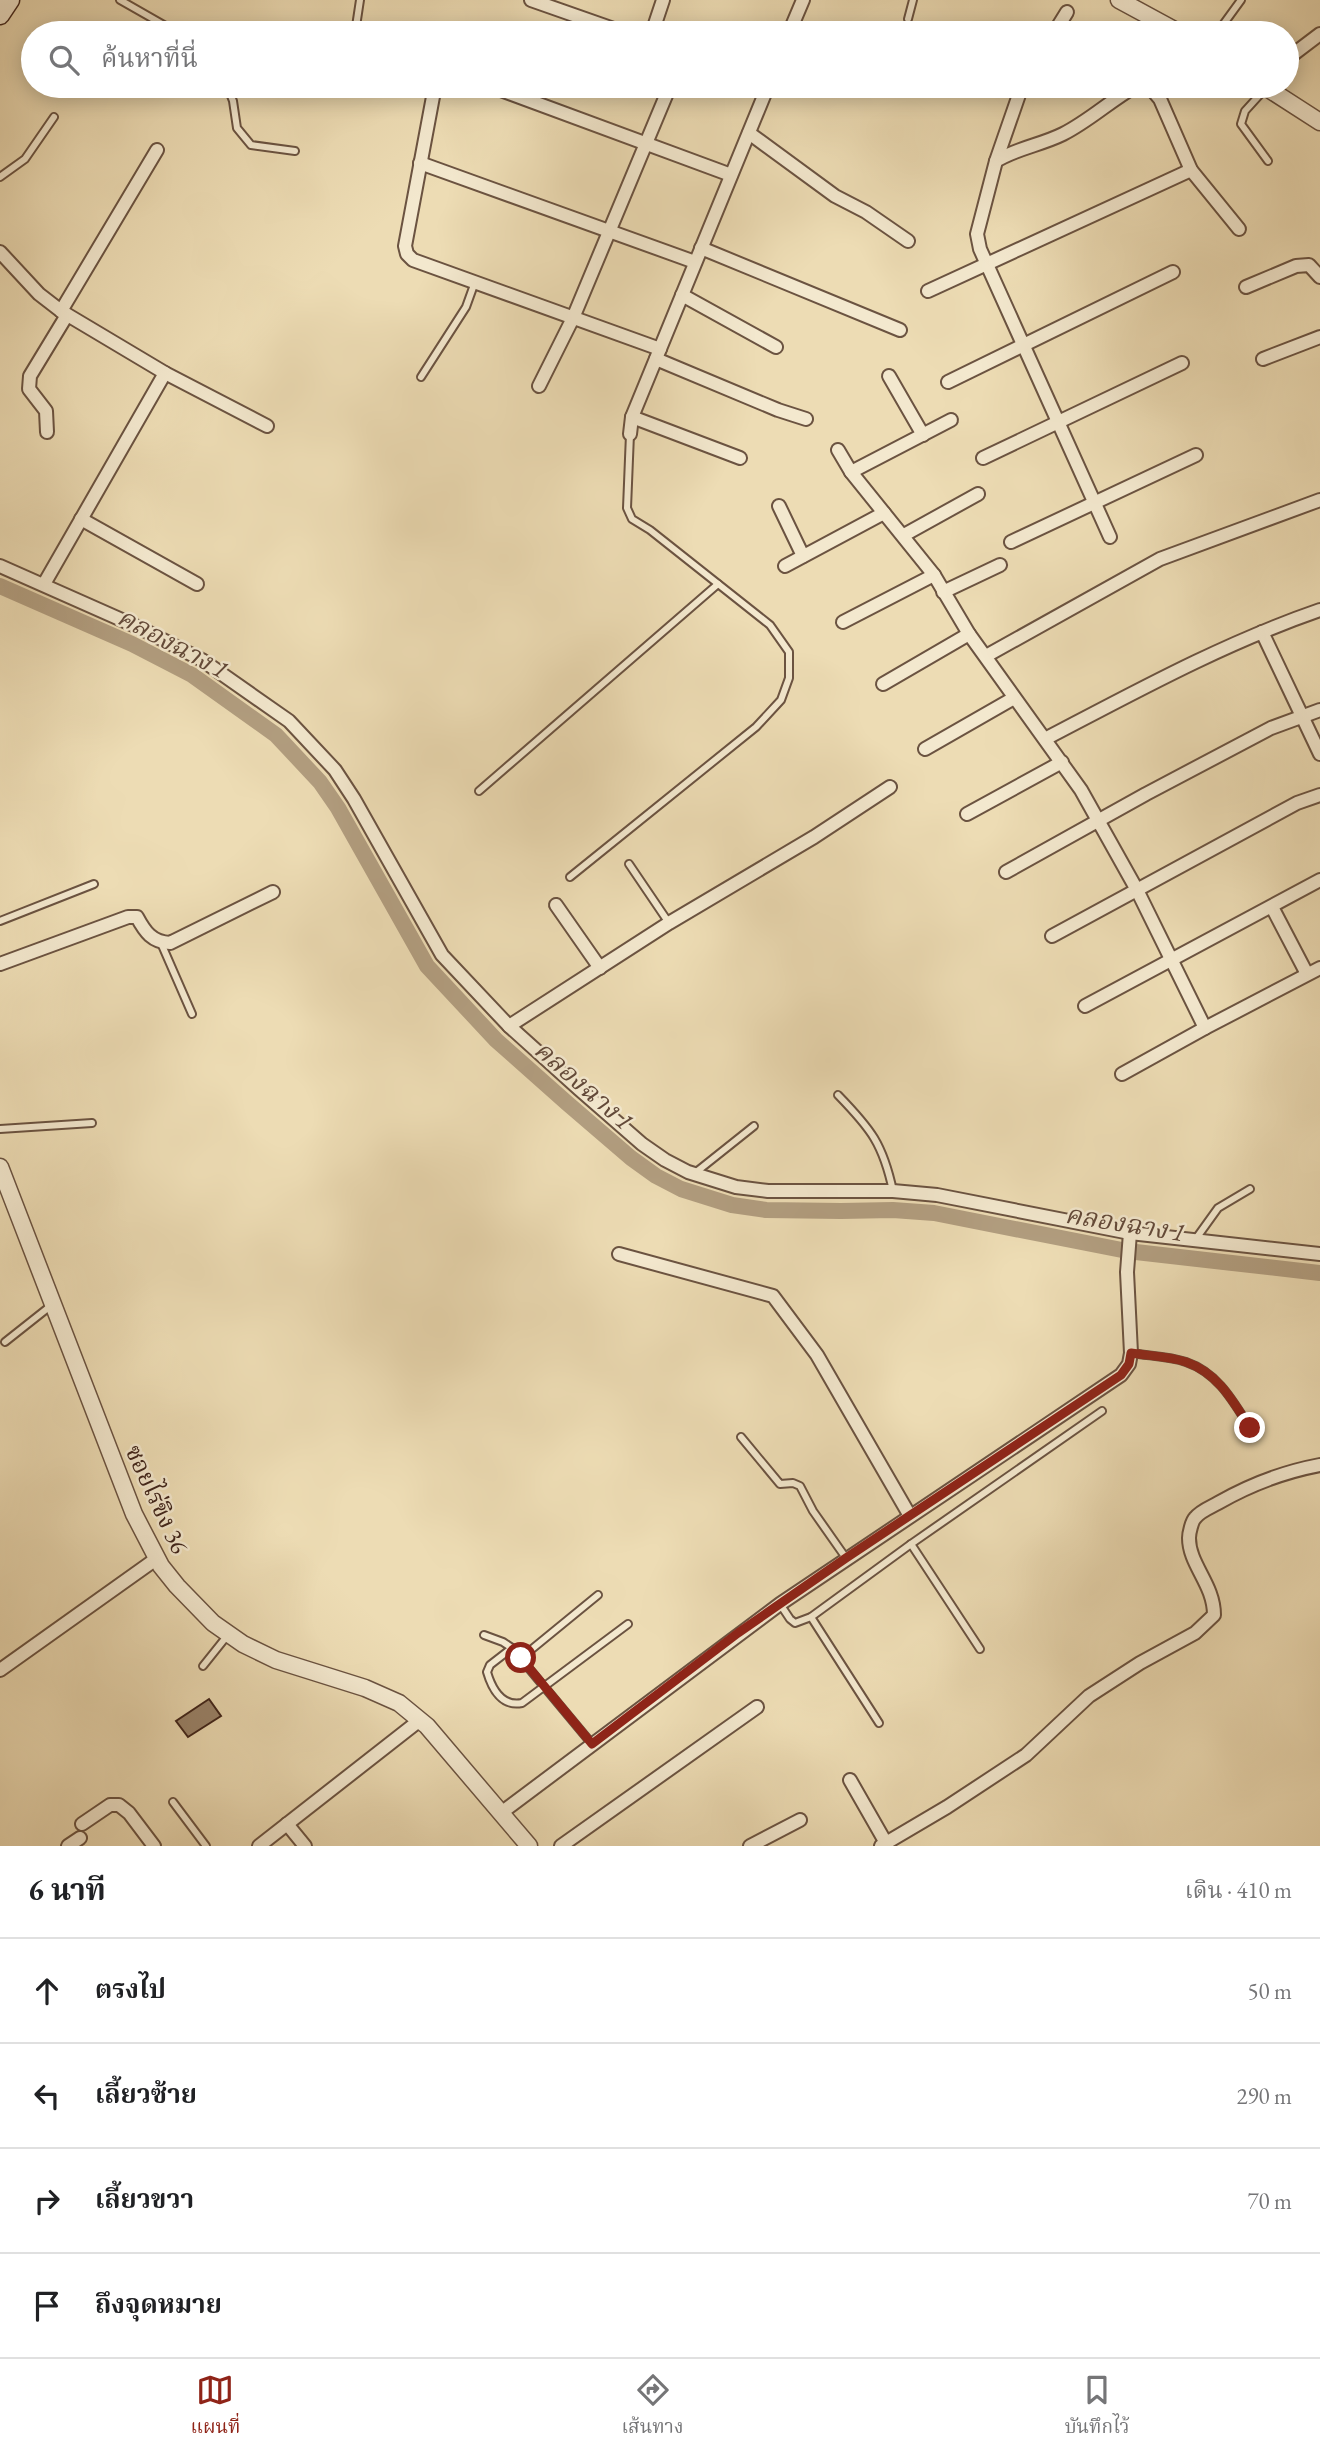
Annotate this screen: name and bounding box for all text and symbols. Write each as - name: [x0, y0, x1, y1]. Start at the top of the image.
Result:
- search box: [21, 21, 1299, 98]
- icon: search: [45, 41, 83, 79]
- text: ค้นหาที่นี่: [101, 41, 198, 75]
- water label: คลองฉาง 1: [112, 600, 234, 686]
- water label: คลองฉาง 1: [527, 1033, 641, 1137]
- water label: คลองฉาง 1: [1063, 1197, 1187, 1249]
- route end: [1234, 1412, 1265, 1443]
- street label: ซอยไร่ขิง 36: [118, 1439, 197, 1558]
- route start: [505, 1642, 536, 1673]
- text: 6 นาที: [28, 1870, 106, 1909]
- text: เดิน · 410 m: [1185, 1875, 1292, 1905]
- icon: ahead: [28, 1972, 66, 2010]
- text: ตรงไป: [95, 1972, 166, 2006]
- text: 50 m: [1247, 1976, 1292, 2006]
- icon: left: [28, 2077, 66, 2115]
- text: เลี้ยวซ้าย: [95, 2077, 197, 2111]
- text: 290 m: [1236, 2081, 1292, 2111]
- icon: right: [28, 2182, 66, 2220]
- text: เลี้ยวขวา: [95, 2182, 194, 2216]
- text: 70 m: [1247, 2186, 1292, 2216]
- icon: arrive: [28, 2287, 66, 2325]
- text: ถึงจุดหมาย: [95, 2287, 222, 2321]
- tab: แผนที่: [191, 2371, 240, 2443]
- tab: เส้นทาง: [622, 2371, 683, 2443]
- tab: บันทึกไว้: [1065, 2371, 1129, 2443]

